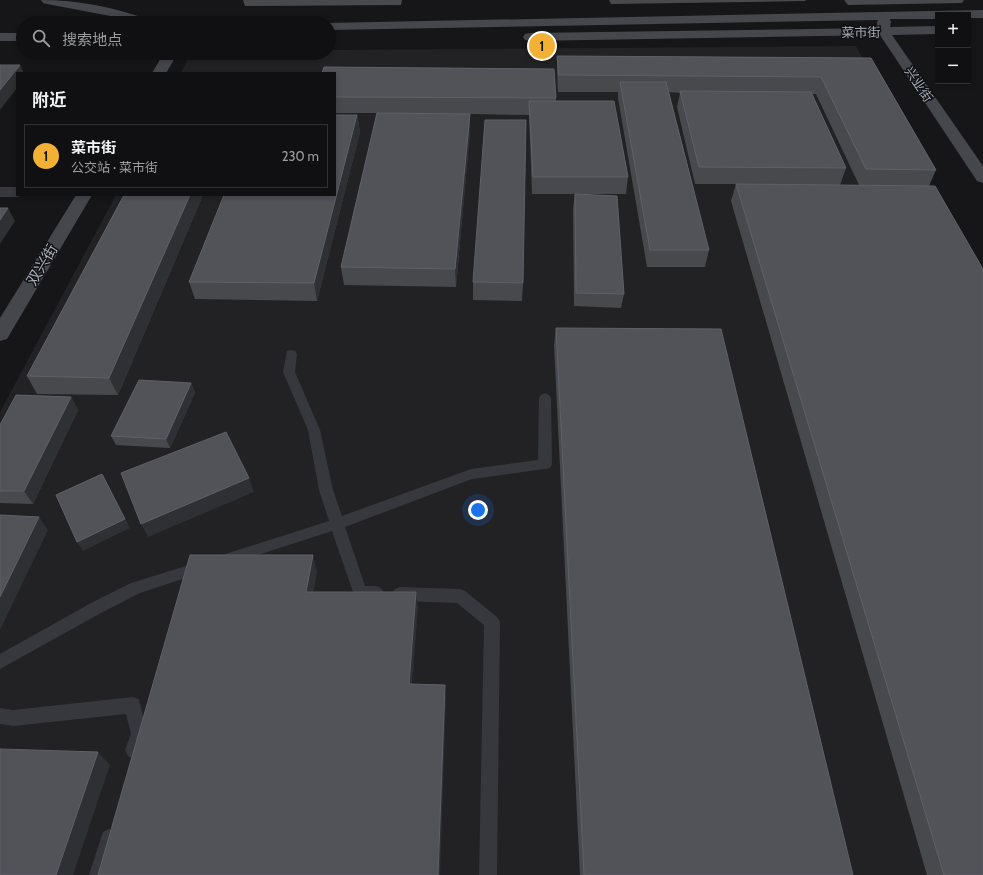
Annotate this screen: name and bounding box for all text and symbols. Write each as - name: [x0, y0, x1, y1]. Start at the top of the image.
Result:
- map controls: [935, 12, 971, 84]
- button: +: [935, 12, 971, 48]
- search box: [16, 16, 336, 60]
- street label: 菜市街: [841, 24, 881, 40]
- icon: search: [30, 27, 52, 49]
- text: 搜索地点: [62, 31, 122, 49]
- pin: 1: [529, 31, 555, 61]
- button: −: [935, 48, 971, 84]
- street label: 兴业街: [901, 63, 937, 105]
- text: 附近: [32, 90, 66, 110]
- text: 菜市街: [71, 139, 116, 157]
- text: 1: [44, 148, 48, 164]
- text: 230 m: [282, 148, 319, 164]
- text: 公交站 · 菜市街: [71, 159, 158, 175]
- street label: 双兴街: [23, 241, 61, 289]
- your location: [468, 500, 488, 520]

